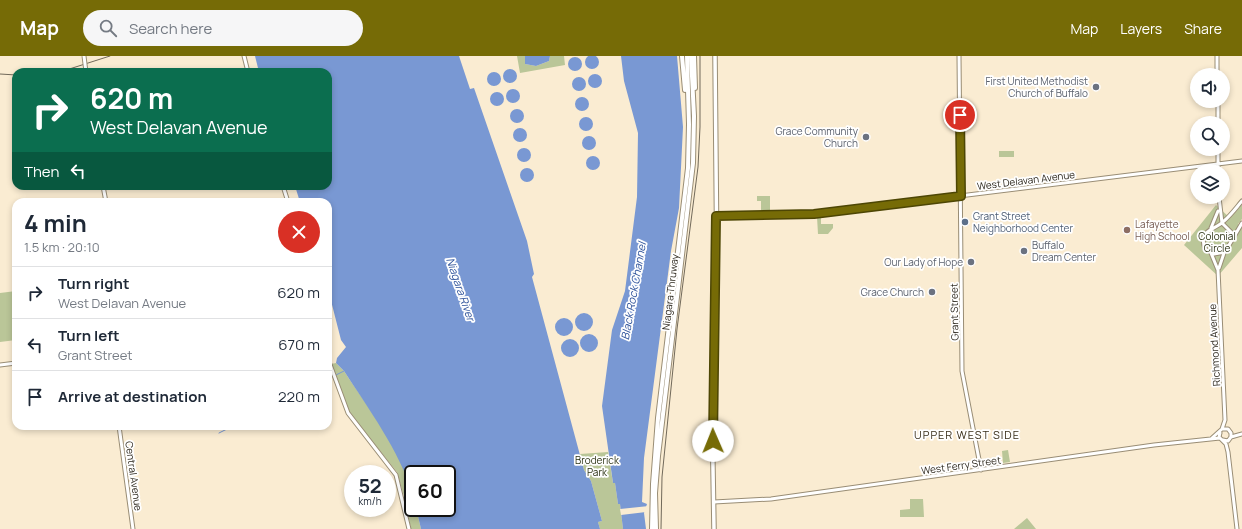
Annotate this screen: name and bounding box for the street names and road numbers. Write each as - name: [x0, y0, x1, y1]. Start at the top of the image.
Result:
- street label: West Delavan Avenue: [976, 167, 1076, 193]
- street label: Niagara Thruway: [658, 252, 682, 331]
- street label: Grant Street: [947, 283, 961, 341]
- street label: Richmond Avenue: [1205, 303, 1223, 387]
- street label: Central Avenue: [122, 440, 146, 512]
- street label: West Ferry Street: [920, 452, 1002, 478]

